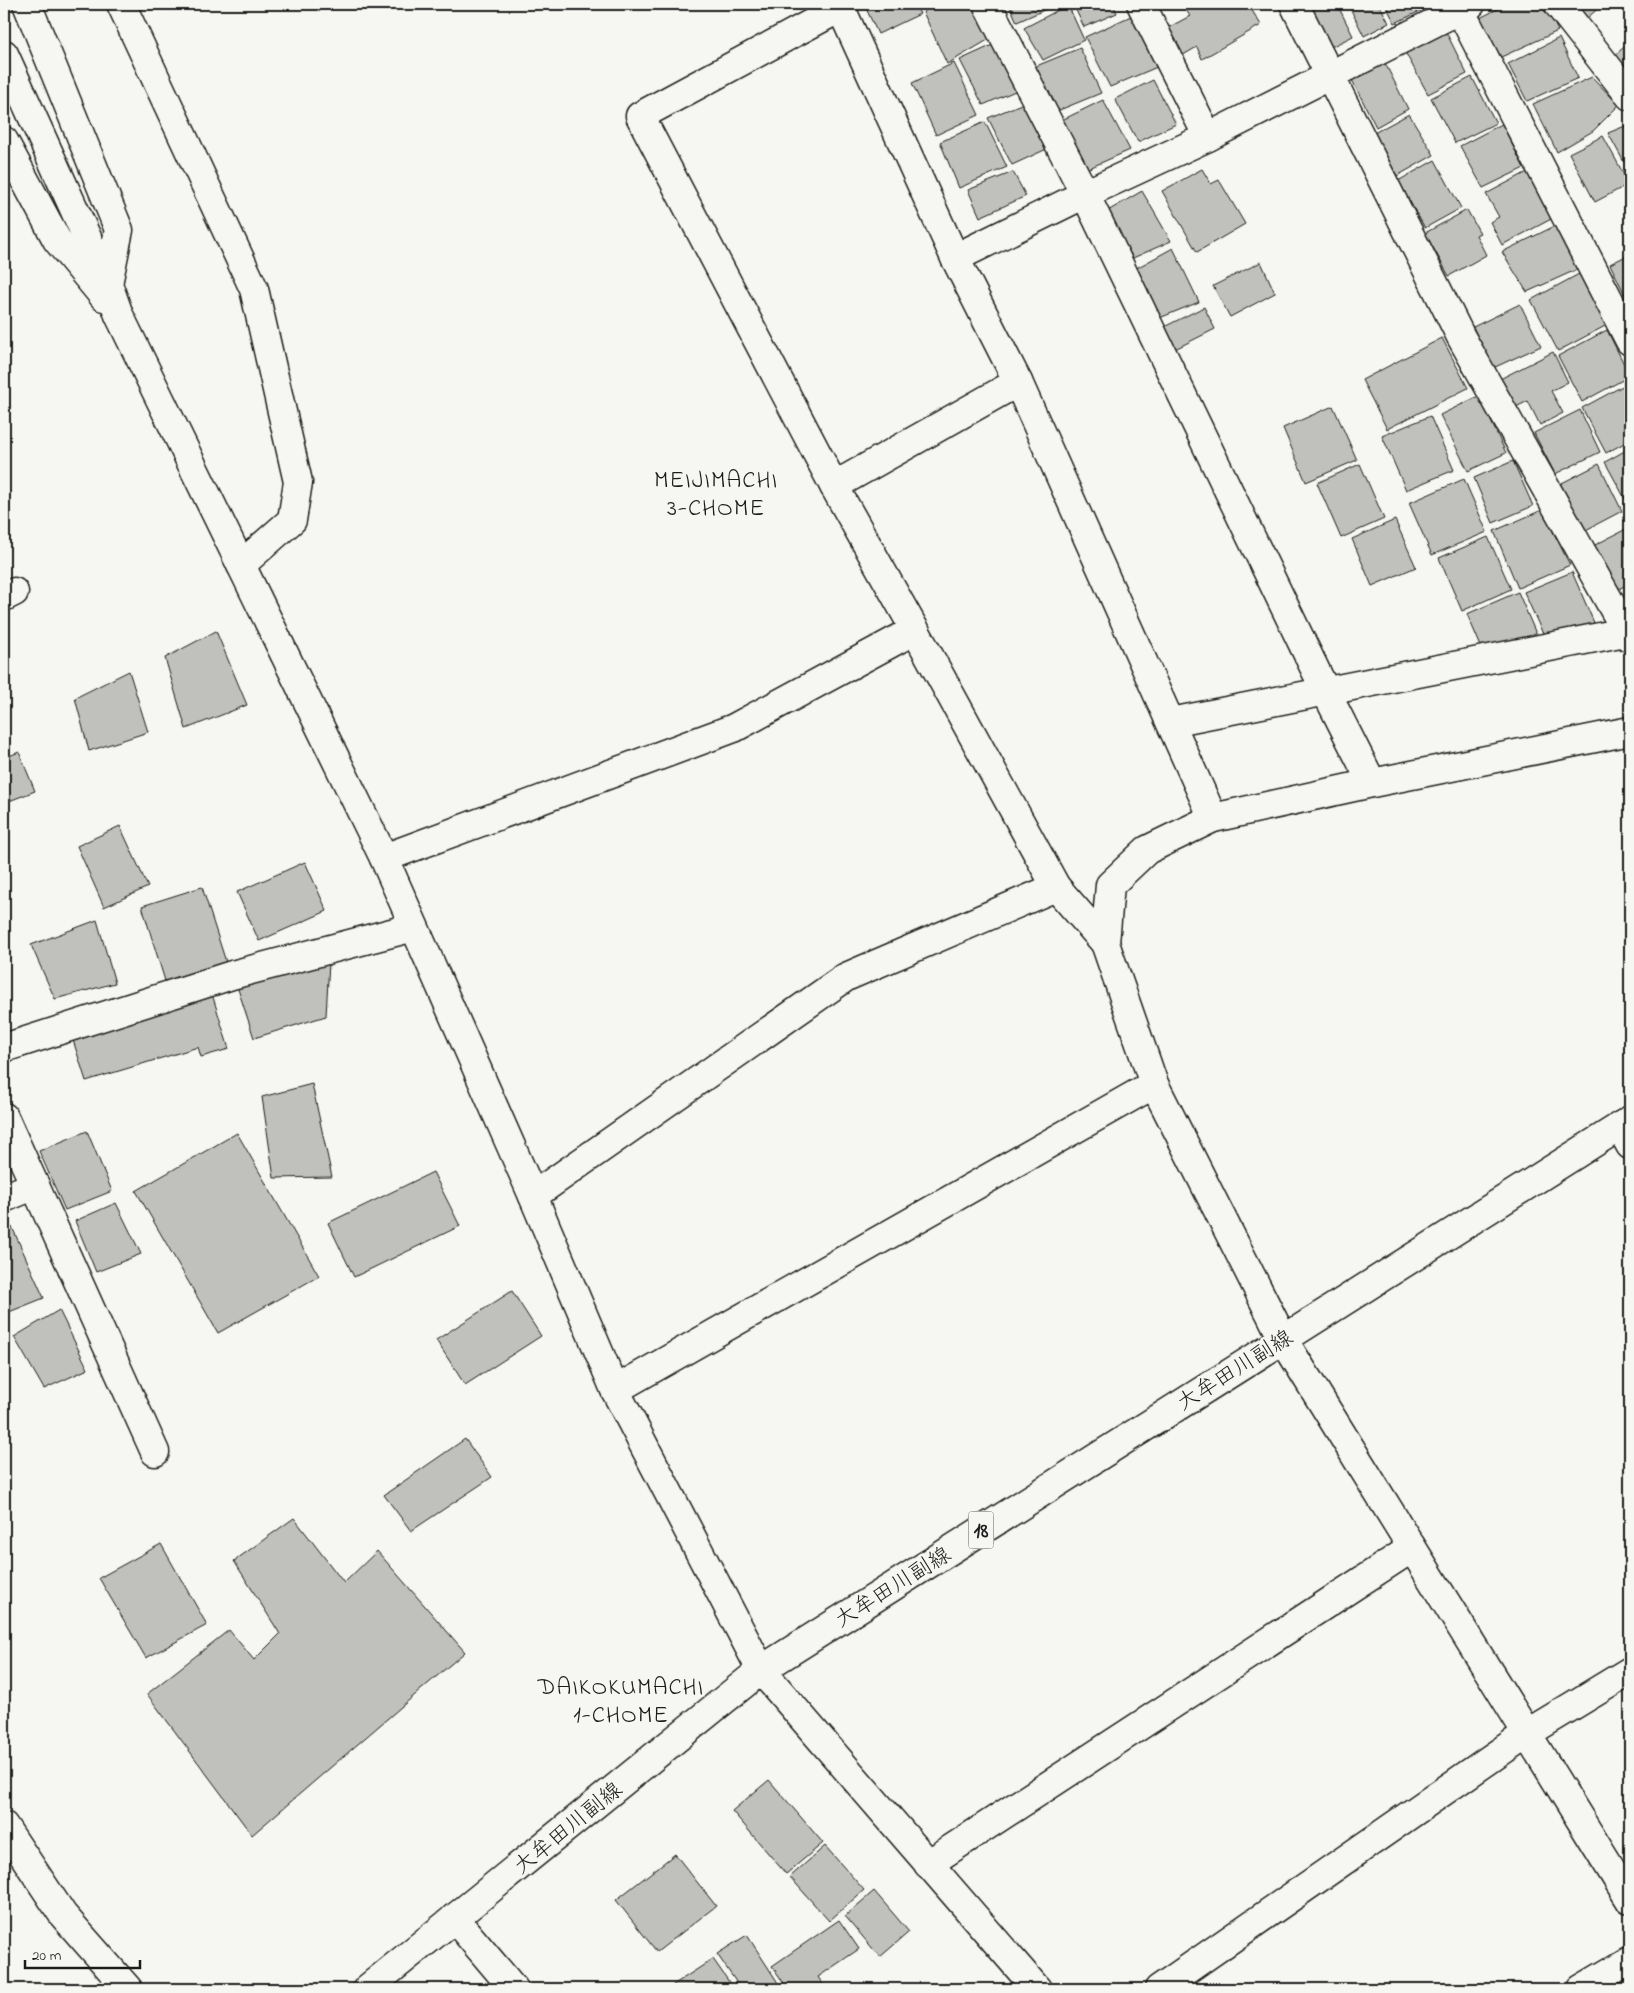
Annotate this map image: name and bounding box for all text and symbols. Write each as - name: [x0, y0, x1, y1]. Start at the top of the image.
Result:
- district label: MEIJIMACHI 3-CHOME: [654, 464, 778, 527]
- street label: 大牟田川副線: [1171, 1323, 1300, 1420]
- road number: 18: [968, 1512, 994, 1548]
- street label: 大牟田川副線: [829, 1540, 958, 1637]
- district label: DAIKOKUMACHI 1-CHOME: [537, 1671, 704, 1734]
- street label: 大牟田川副線: [508, 1775, 630, 1883]
- scale bar: [25, 1938, 140, 1970]
- text: 20 m: [32, 1945, 62, 1967]

